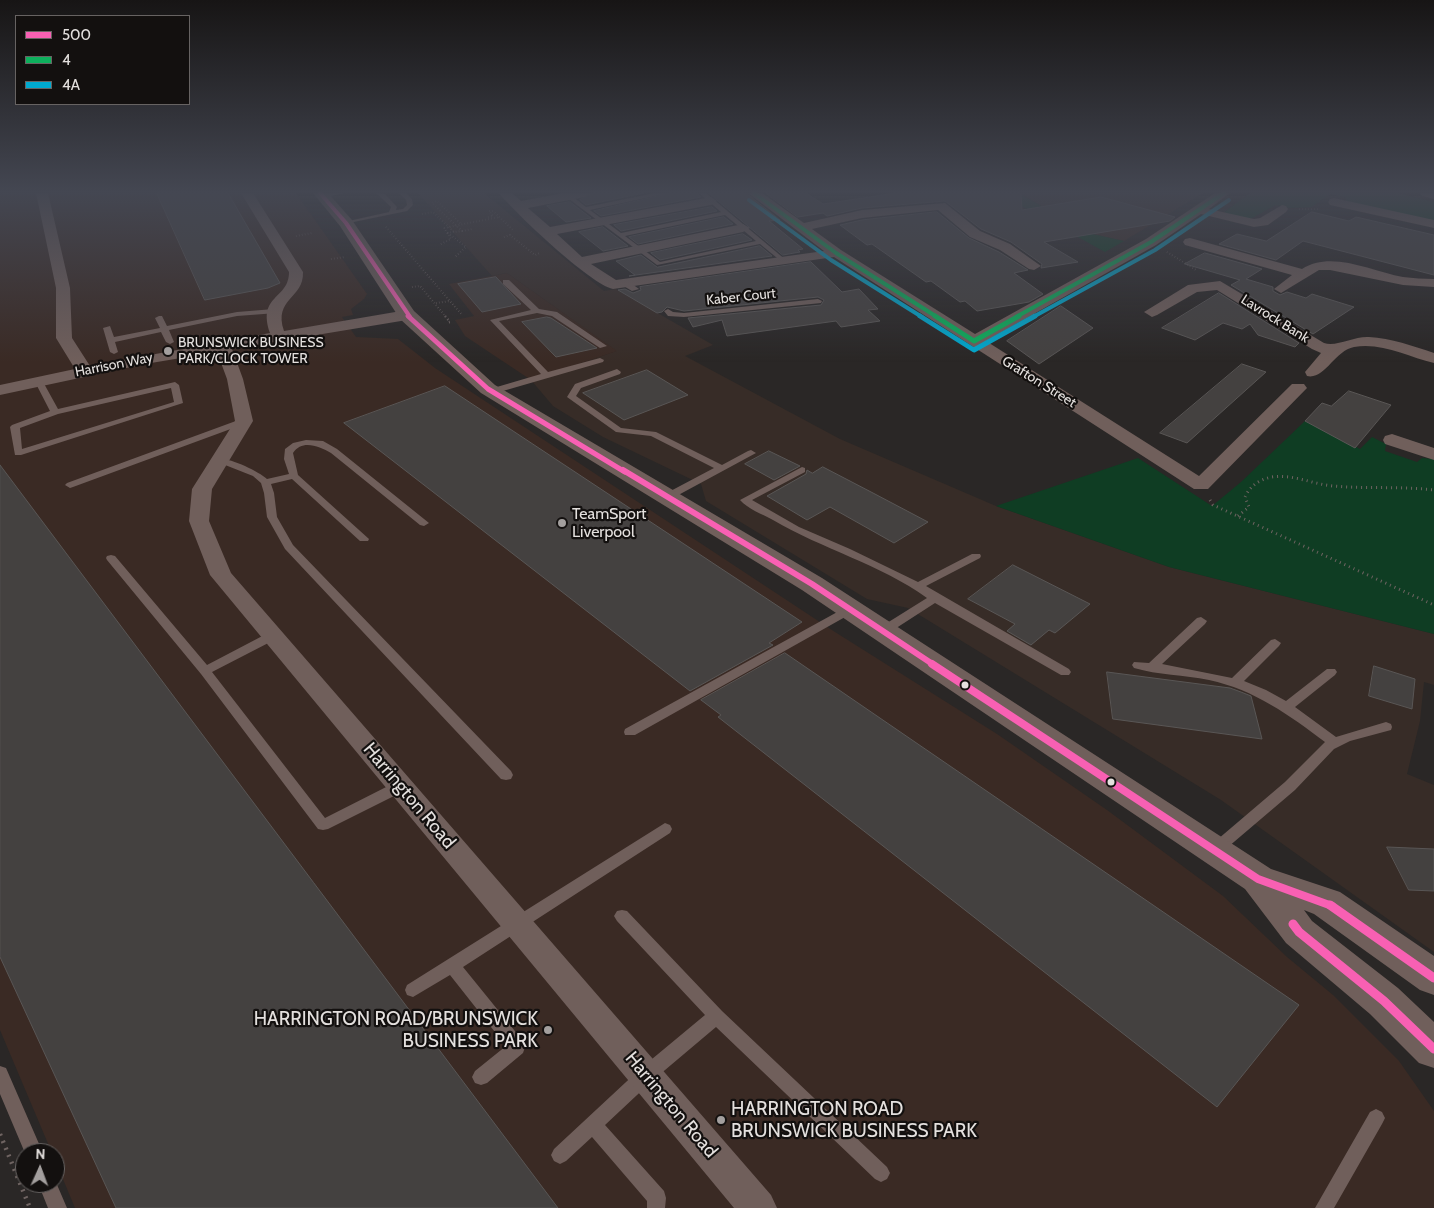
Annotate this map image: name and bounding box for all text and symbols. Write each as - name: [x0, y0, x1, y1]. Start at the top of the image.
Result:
- legend: [15, 15, 190, 105]
- text: 500: [62, 26, 91, 44]
- text: 4: [62, 51, 71, 69]
- text: 4A: [62, 76, 80, 94]
- street label: Kaber Court: [705, 285, 777, 309]
- street label: Lavrock Bank: [1238, 291, 1312, 347]
- place label: BRUNSWICK BUSINESS PARK/CLOCK TOWER: [178, 335, 324, 368]
- marker: BRUNSWICK BUSINESS PARK/CLOCK TOWER: [162, 345, 174, 357]
- street label: Harrison Way: [74, 349, 154, 381]
- street label: Grafton Street: [999, 353, 1079, 411]
- place label: TeamSport Liverpool: [572, 504, 646, 542]
- marker: TeamSport Liverpool: [556, 517, 568, 529]
- unlabelled marker: [960, 680, 970, 690]
- street label: Harrington Road: [358, 738, 460, 854]
- unlabelled marker: [1106, 777, 1116, 787]
- place label: HARRINGTON ROAD/BRUNSWICK BUSINESS PARK: [254, 1008, 538, 1052]
- marker: HARRINGTON ROAD/BRUNSWICK BUSINESS PARK: [542, 1024, 554, 1036]
- street label: Harrington Road: [620, 1047, 722, 1163]
- place label: HARRINGTON ROAD BRUNSWICK BUSINESS PARK: [731, 1098, 977, 1142]
- marker: HARRINGTON ROAD BRUNSWICK BUSINESS PARK: [715, 1114, 727, 1126]
- north arrow: [15, 1143, 65, 1193]
- text: N: [35, 1145, 46, 1163]

